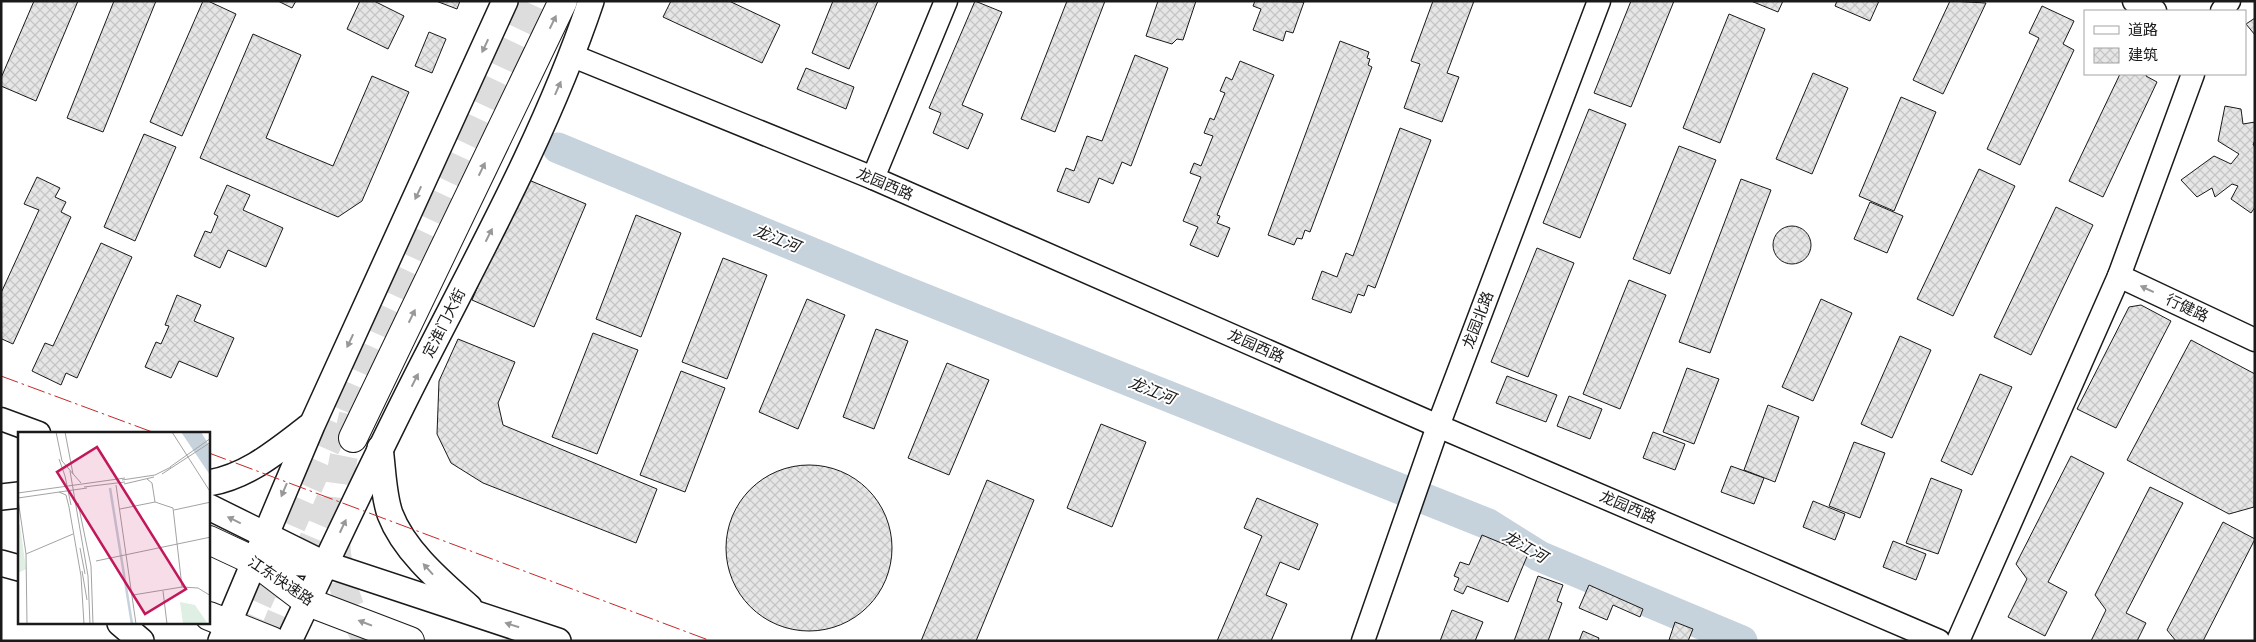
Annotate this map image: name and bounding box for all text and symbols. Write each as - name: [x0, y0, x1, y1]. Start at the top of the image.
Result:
- legend: [2084, 10, 2246, 75]
- one-way arrow: [548, 15, 557, 30]
- text: 道路: [2128, 20, 2158, 39]
- one-way arrow: [481, 39, 489, 53]
- text: 建筑: [2128, 45, 2158, 64]
- one-way arrow: [554, 81, 562, 95]
- one-way arrow: [479, 162, 487, 176]
- street label: 龙园西路: [854, 163, 917, 204]
- one-way arrow: [413, 186, 421, 200]
- water label: 龙江河: [751, 220, 806, 257]
- one-way arrow: [485, 228, 493, 243]
- street label: 定淮门大街: [418, 285, 469, 361]
- one-way arrow: [2140, 285, 2154, 293]
- street label: 龙园北路: [1458, 288, 1497, 351]
- street label: 行健路: [2163, 289, 2212, 326]
- one-way arrow: [408, 308, 416, 323]
- street label: 龙园西路: [1225, 325, 1287, 366]
- one-way arrow: [346, 334, 354, 348]
- water label: 龙江河: [1126, 372, 1181, 409]
- one-way arrow: [411, 373, 419, 387]
- inset map: [18, 432, 210, 624]
- one-way arrow: [280, 483, 288, 497]
- street label: 龙园西路: [1597, 486, 1660, 527]
- one-way arrow: [227, 516, 241, 524]
- one-way arrow: [340, 519, 348, 533]
- water label: 龙江河: [1499, 525, 1553, 568]
- street label: 江东快速路: [245, 552, 318, 609]
- one-way arrow: [422, 564, 434, 576]
- one-way arrow: [357, 619, 372, 627]
- one-way arrow: [504, 621, 519, 629]

